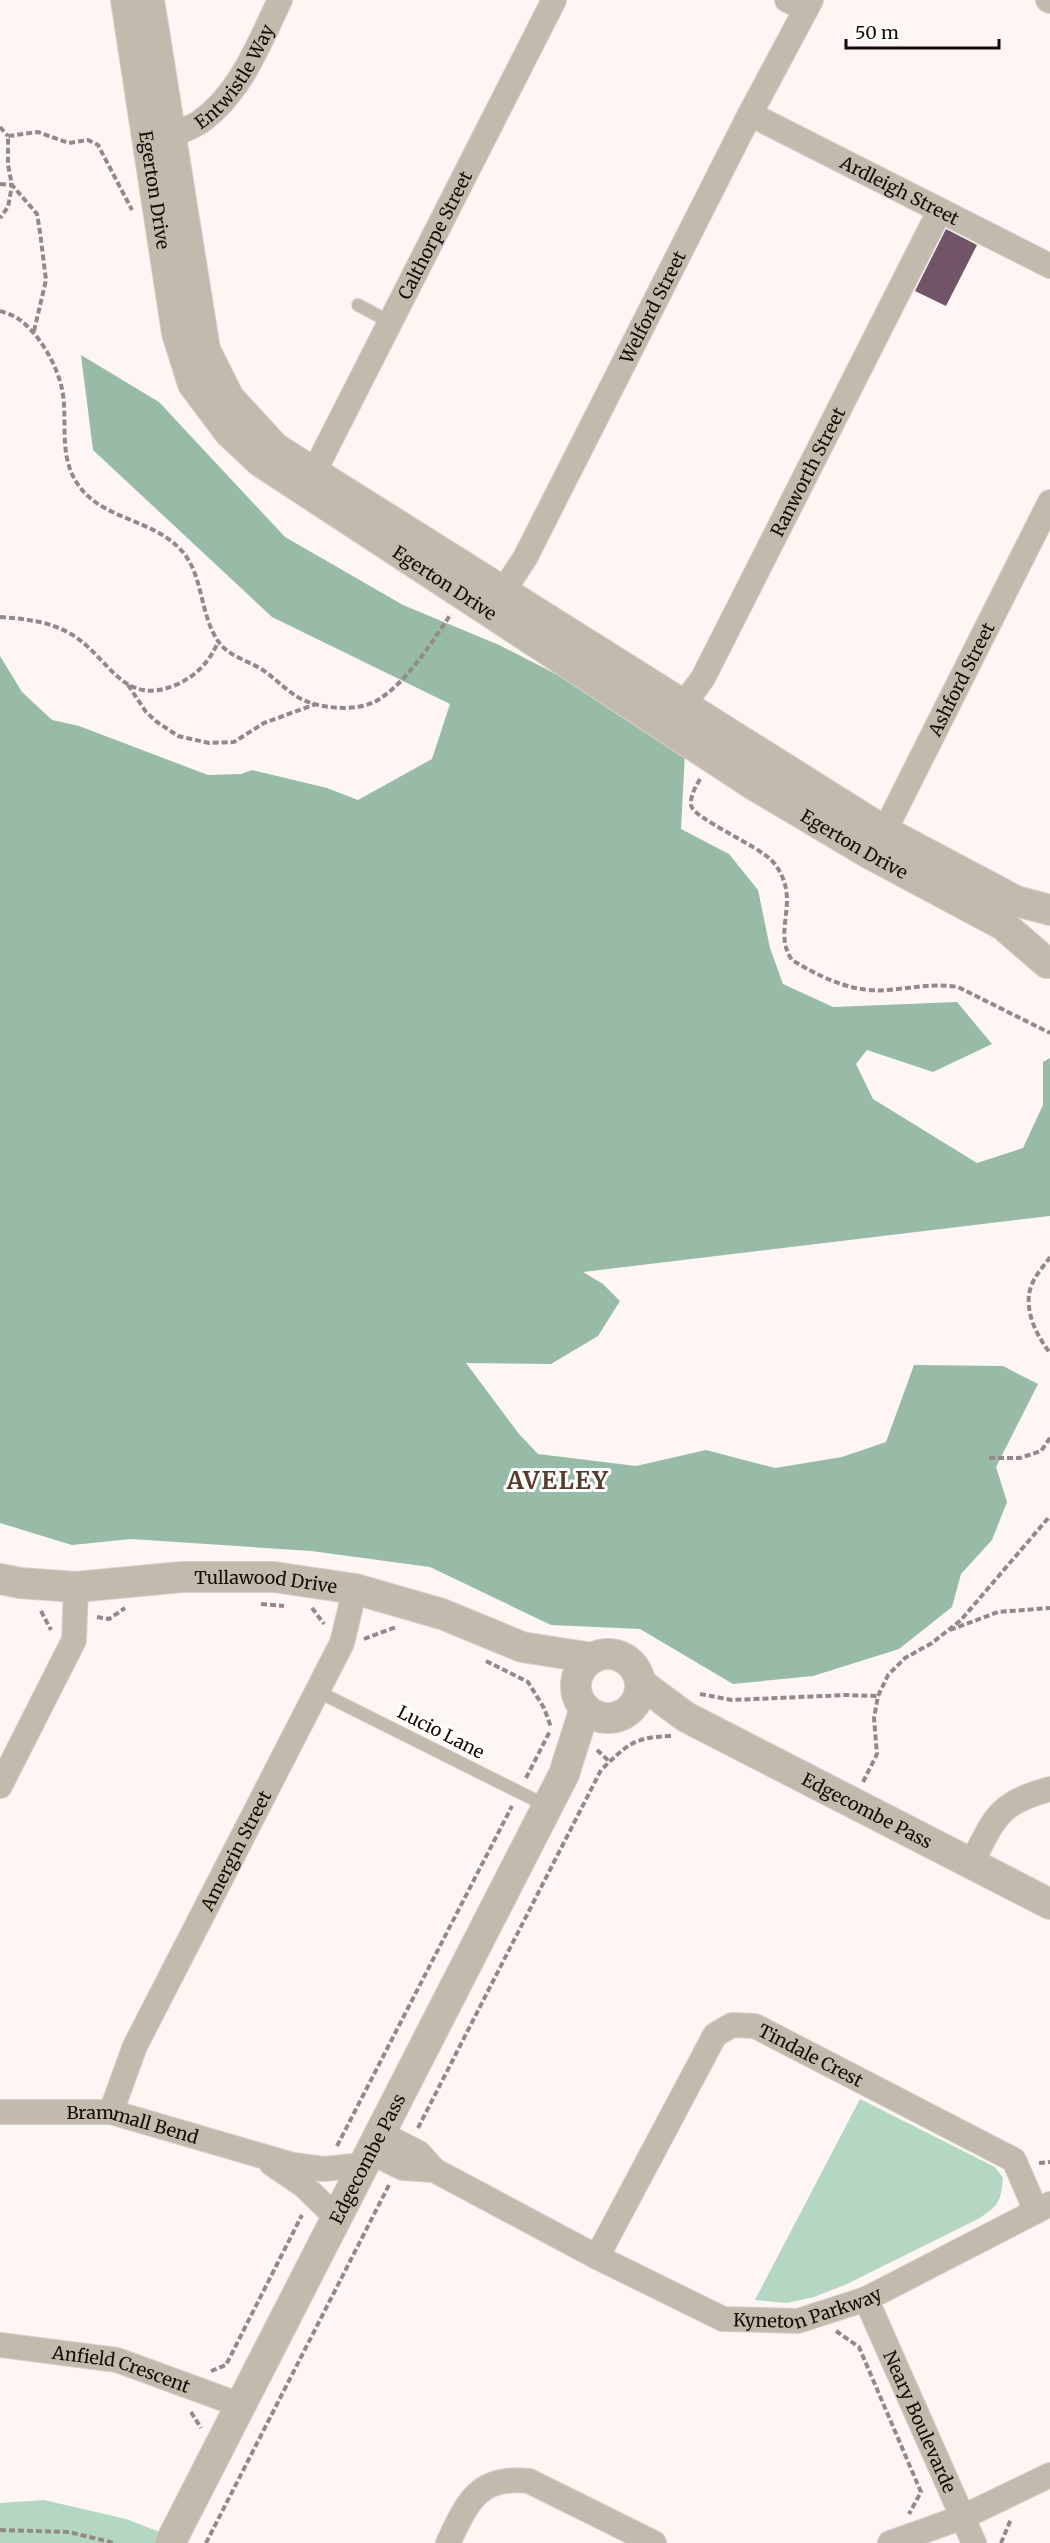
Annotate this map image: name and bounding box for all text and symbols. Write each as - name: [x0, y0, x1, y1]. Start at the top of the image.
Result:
- scale bar: [846, 12, 999, 50]
- street label: Entwistle Way: [190, 20, 279, 134]
- text: 50 m: [855, 21, 899, 44]
- street label: Egerton Drive: [135, 129, 175, 251]
- street label: Ardleigh Street: [836, 150, 963, 230]
- street label: Calthorpe Street: [392, 167, 477, 303]
- street label: Welford Street: [614, 247, 690, 368]
- street label: Ranworth Street: [765, 403, 850, 540]
- street label: Egerton Drive: [388, 540, 501, 625]
- street label: Ashford Street: [922, 618, 999, 741]
- street label: Egerton Drive: [797, 804, 912, 884]
- district label: AVELEY: [506, 1465, 609, 1496]
- street label: Tullawood Drive: [194, 1566, 339, 1598]
- street label: Lucio Lane: [394, 1700, 488, 1764]
- street label: Edgecombe Pass: [798, 1767, 937, 1853]
- street label: Amergin Street: [194, 1786, 276, 1916]
- street label: Tindale Crest: [754, 2018, 867, 2092]
- street label: Edgecombe Pass: [324, 2089, 410, 2228]
- street label: Brammall Bend: [66, 2101, 201, 2148]
- street label: Kyneton Parkway: [733, 2281, 886, 2333]
- street label: Anfield Crescent: [50, 2340, 193, 2397]
- street label: Neary Boulevarde: [879, 2347, 962, 2496]

